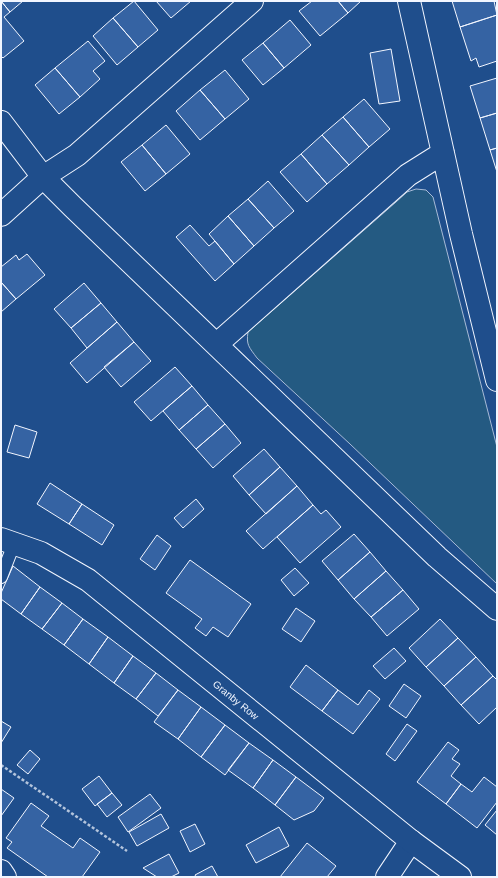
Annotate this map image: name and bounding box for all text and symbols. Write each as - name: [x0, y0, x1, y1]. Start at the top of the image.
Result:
- street label: Granby Row: [211, 678, 261, 722]

